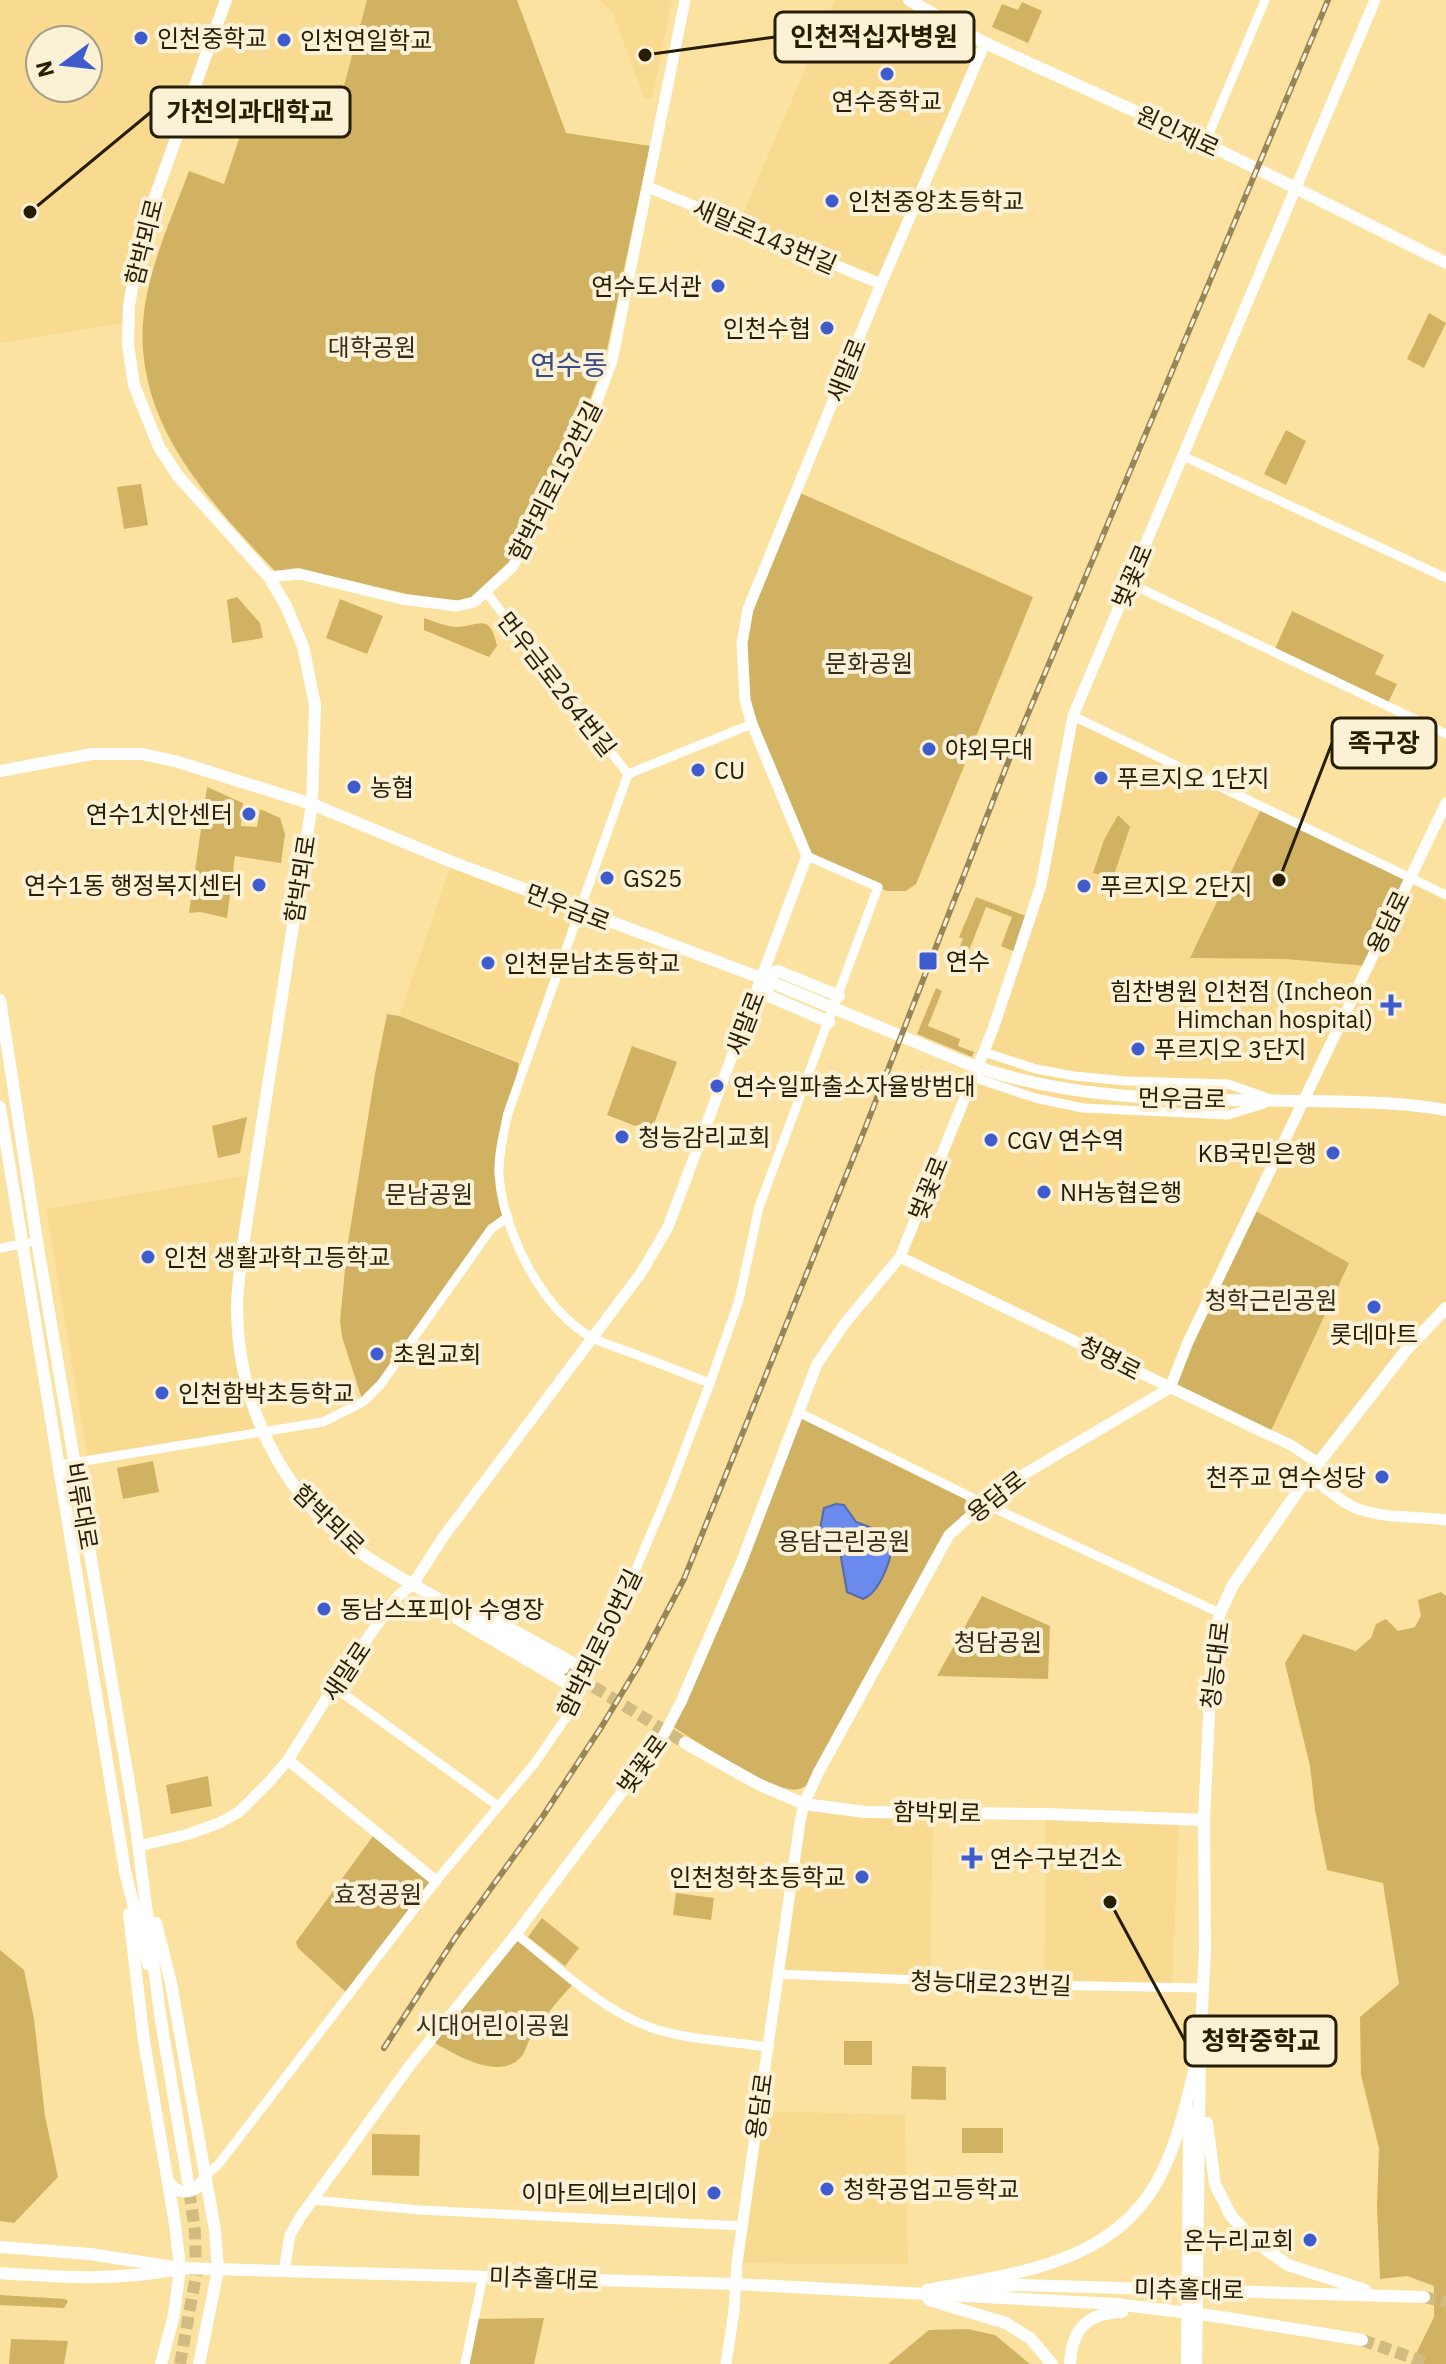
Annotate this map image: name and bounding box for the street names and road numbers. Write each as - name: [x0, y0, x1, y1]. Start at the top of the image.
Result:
- street label: 원인재로: [1131, 98, 1225, 164]
- street label: 새말로143번길: [688, 191, 842, 281]
- street label: 함박뫼로: [118, 195, 170, 289]
- street label: 새말로: [819, 333, 873, 407]
- street label: 함박뫼로152번길: [501, 395, 609, 567]
- street label: 벚꽃로: [1104, 539, 1160, 613]
- street label: 먼우금로264번길: [490, 605, 624, 763]
- street label: 함박뫼로: [277, 833, 323, 925]
- street label: 먼우금로: [521, 876, 615, 938]
- street label: 용담로: [1359, 885, 1417, 959]
- street label: 새말로: [718, 986, 772, 1060]
- street label: 먼우금로: [1138, 1081, 1226, 1115]
- street label: 벚꽃로: [901, 1151, 955, 1225]
- street label: 청명로: [1073, 1329, 1147, 1387]
- street label: 비류대로: [59, 1460, 105, 1552]
- street label: 용담로: [960, 1463, 1032, 1529]
- street label: 함박뫼로: [286, 1477, 372, 1561]
- street label: 함박뫼로50번길: [549, 1564, 649, 1722]
- street label: 청능대로: [1194, 1619, 1236, 1711]
- street label: 새말로: [314, 1635, 378, 1707]
- street label: 벚꽃로: [610, 1728, 674, 1800]
- street label: 함박뫼로: [893, 1795, 981, 1829]
- street label: 청능대로23번길: [910, 1964, 1072, 2002]
- street label: 용담로: [739, 2071, 779, 2141]
- street label: 미추홀대로: [488, 2260, 600, 2296]
- street label: 미추홀대로: [1134, 2272, 1244, 2306]

